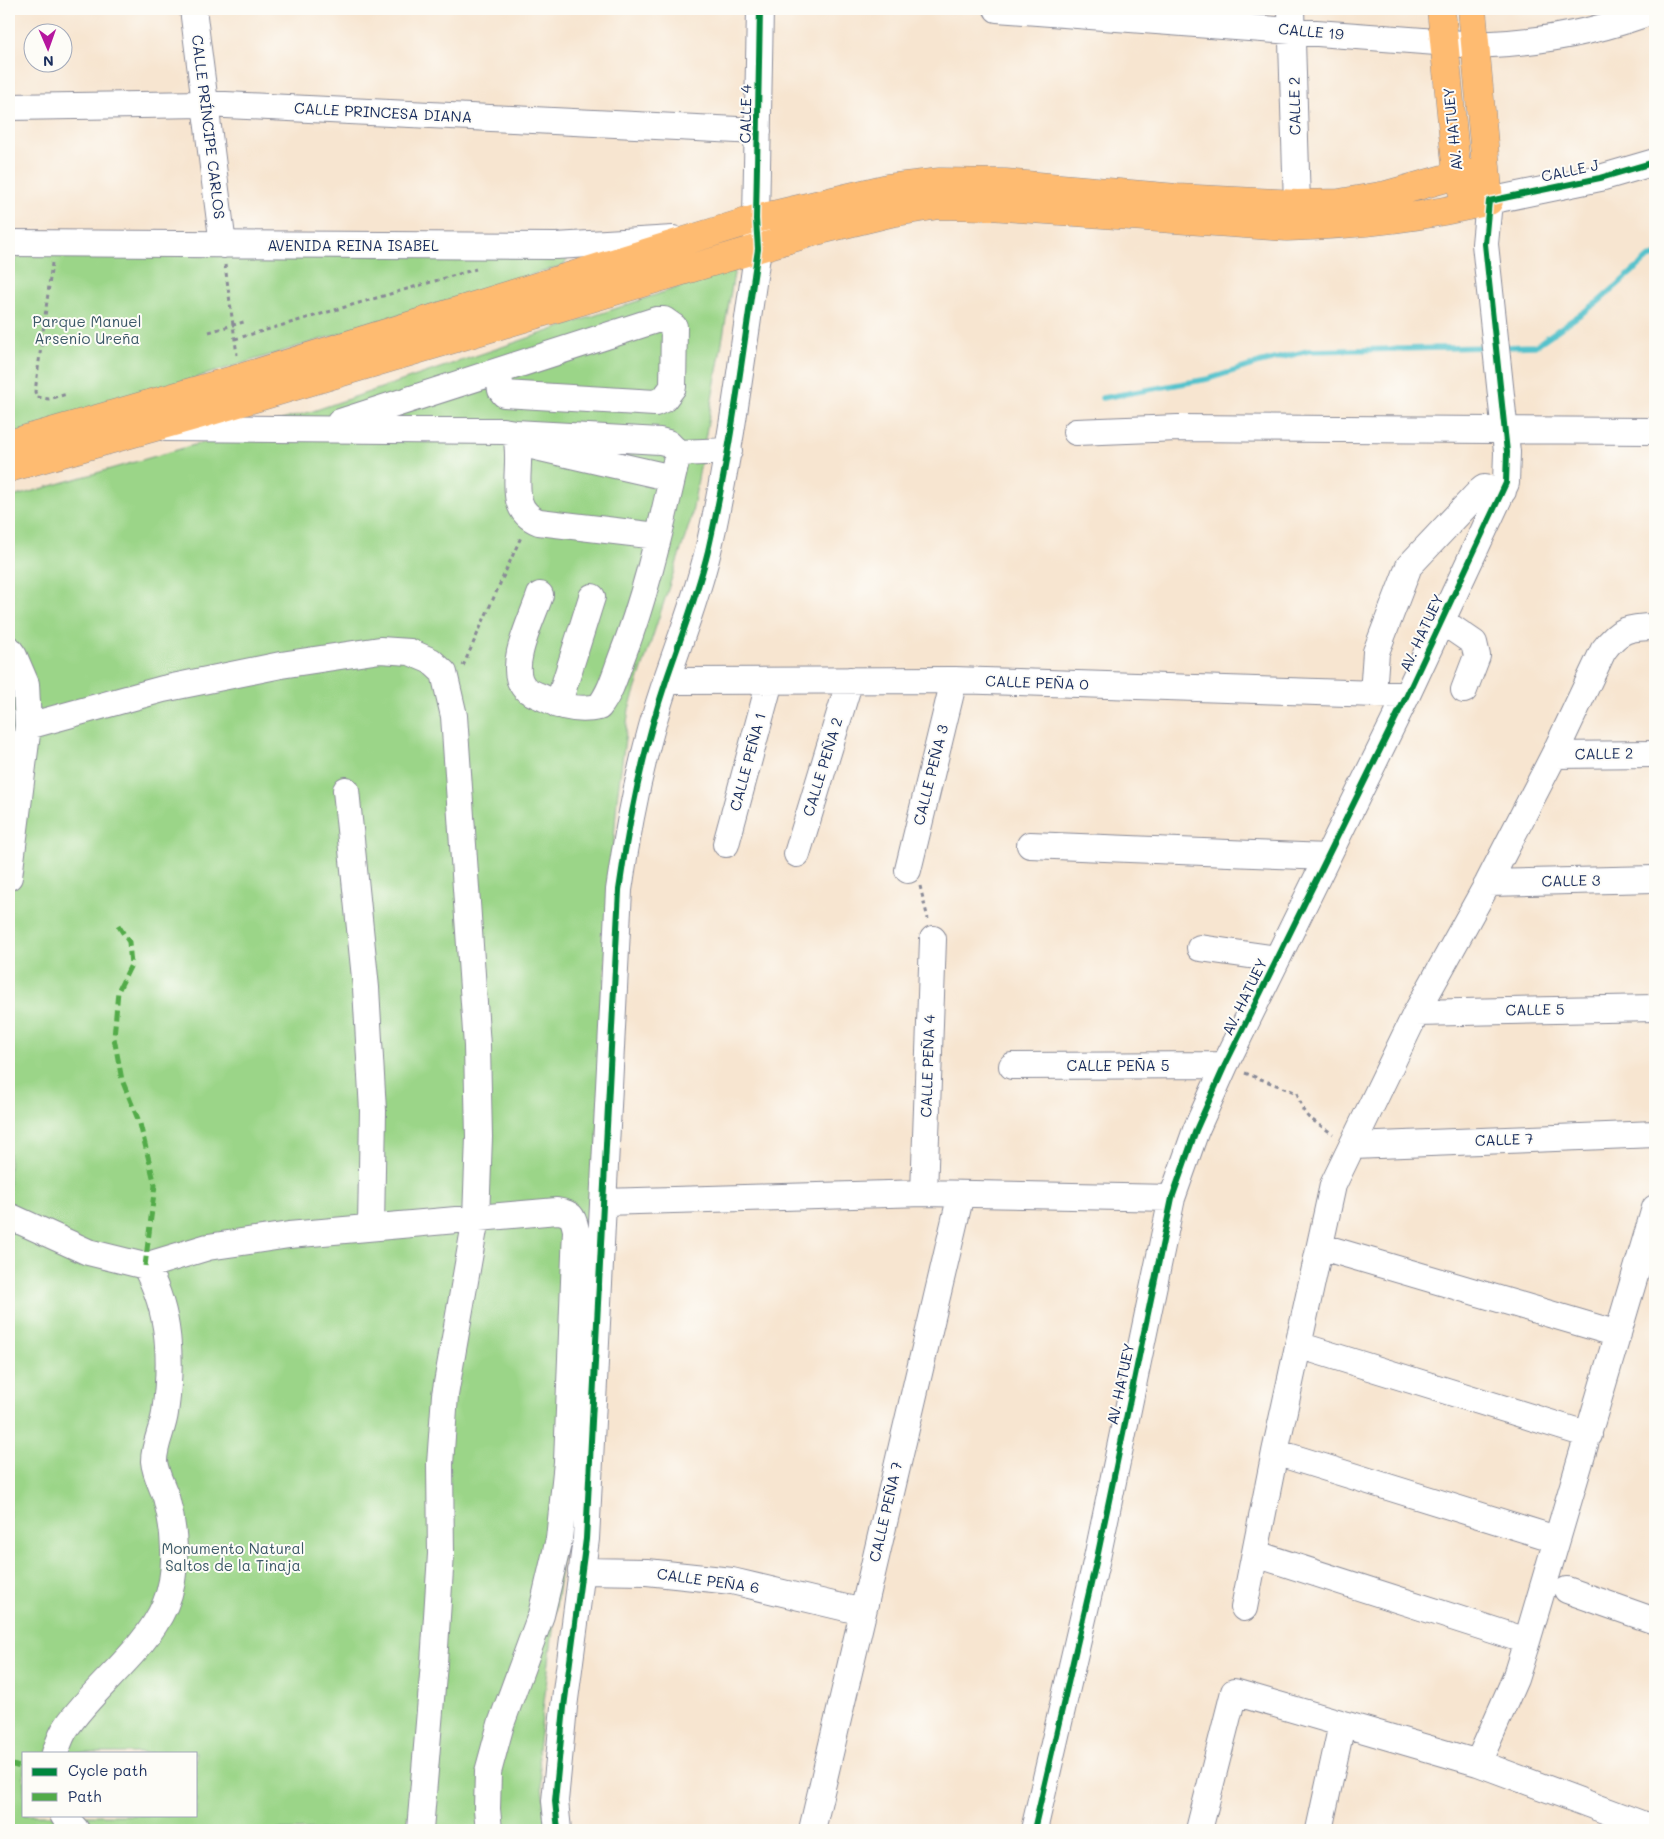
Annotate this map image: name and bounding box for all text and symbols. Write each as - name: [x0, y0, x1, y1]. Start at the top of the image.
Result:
- street label: CALLE 19: [1277, 18, 1345, 44]
- north arrow: [22, 22, 72, 72]
- street label: CALLE PRÍNCIPE CARLOS: [188, 34, 230, 220]
- text: N: [43, 52, 54, 71]
- street label: CALLE 2: [1283, 77, 1305, 136]
- street label: CALLE 4: [734, 84, 756, 144]
- street label: AV. HATUEY: [1438, 87, 1466, 172]
- street label: CALLE PRINCESA DIANA: [293, 97, 473, 127]
- street label: CALLE J: [1539, 154, 1601, 186]
- street label: AVENIDA REINA ISABEL: [267, 235, 439, 255]
- park label: Parque Manuel Arsenio Ureña: [33, 311, 141, 348]
- street label: AV. HATUEY: [1394, 591, 1448, 675]
- street label: CALLE PEÑA 0: [985, 670, 1089, 694]
- street label: CALLE PEÑA 1: [724, 710, 770, 813]
- street label: CALLE PEÑA 2: [797, 715, 847, 819]
- street label: CALLE PEÑA 3: [908, 722, 952, 827]
- street label: CALLE 2: [1574, 742, 1633, 764]
- street label: CALLE 3: [1541, 869, 1601, 891]
- street label: AV. HATUEY: [1217, 955, 1271, 1038]
- street label: CALLE 5: [1505, 998, 1565, 1020]
- street label: CALLE PEÑA 4: [915, 1014, 939, 1118]
- street label: CALLE PEÑA 5: [1066, 1055, 1170, 1075]
- street label: CALLE 7: [1474, 1128, 1534, 1150]
- street label: AV. HATUEY: [1102, 1341, 1138, 1427]
- street label: CALLE PEÑA 7: [864, 1460, 906, 1564]
- park label: Monumento Natural Saltos de la Tinaja: [161, 1538, 305, 1575]
- street label: CALLE PEÑA 6: [656, 1563, 761, 1597]
- legend: [22, 1752, 198, 1816]
- text: Cycle path: [68, 1760, 147, 1780]
- text: Path: [68, 1786, 102, 1806]

